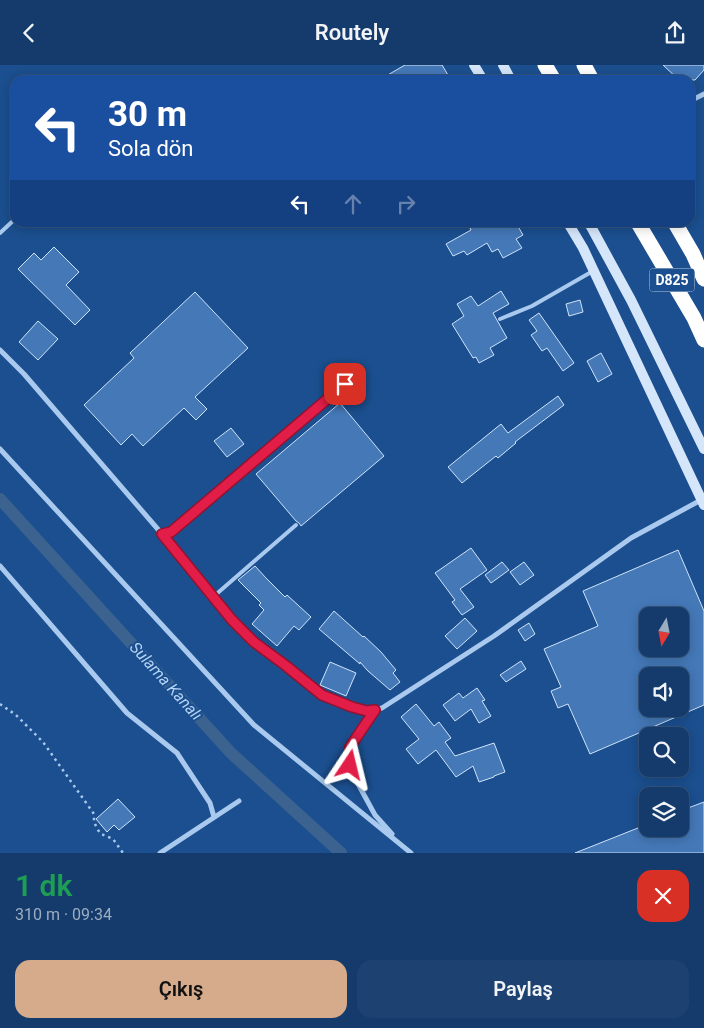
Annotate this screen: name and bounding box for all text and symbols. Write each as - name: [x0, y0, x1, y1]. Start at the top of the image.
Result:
- icon: back: [15, 19, 43, 47]
- icon: share: [661, 19, 689, 47]
- text: Routely: [315, 20, 389, 45]
- text: 30 m: [108, 94, 187, 135]
- icon: left: [25, 95, 90, 160]
- text: Sola dön: [108, 136, 194, 161]
- icon: left: [286, 190, 314, 218]
- icon: ahead: [339, 190, 367, 218]
- icon: right: [392, 190, 420, 218]
- road number: D825: [650, 269, 694, 291]
- pin: [324, 363, 366, 405]
- icon: arrive: [331, 370, 359, 398]
- north arrow: [639, 607, 689, 657]
- map controls: [639, 607, 689, 837]
- water label: Sulama Kanalı: [126, 638, 206, 724]
- button: sound: [639, 667, 689, 717]
- button: search: [639, 727, 689, 777]
- position arrow: [323, 738, 375, 790]
- button: layers: [639, 787, 689, 837]
- text: 1 dk: [15, 868, 72, 903]
- button: close: [637, 870, 689, 922]
- text: 310 m · 09:34: [15, 905, 112, 924]
- button: Çıkış: [15, 960, 347, 1018]
- button: Paylaş: [357, 960, 689, 1018]

